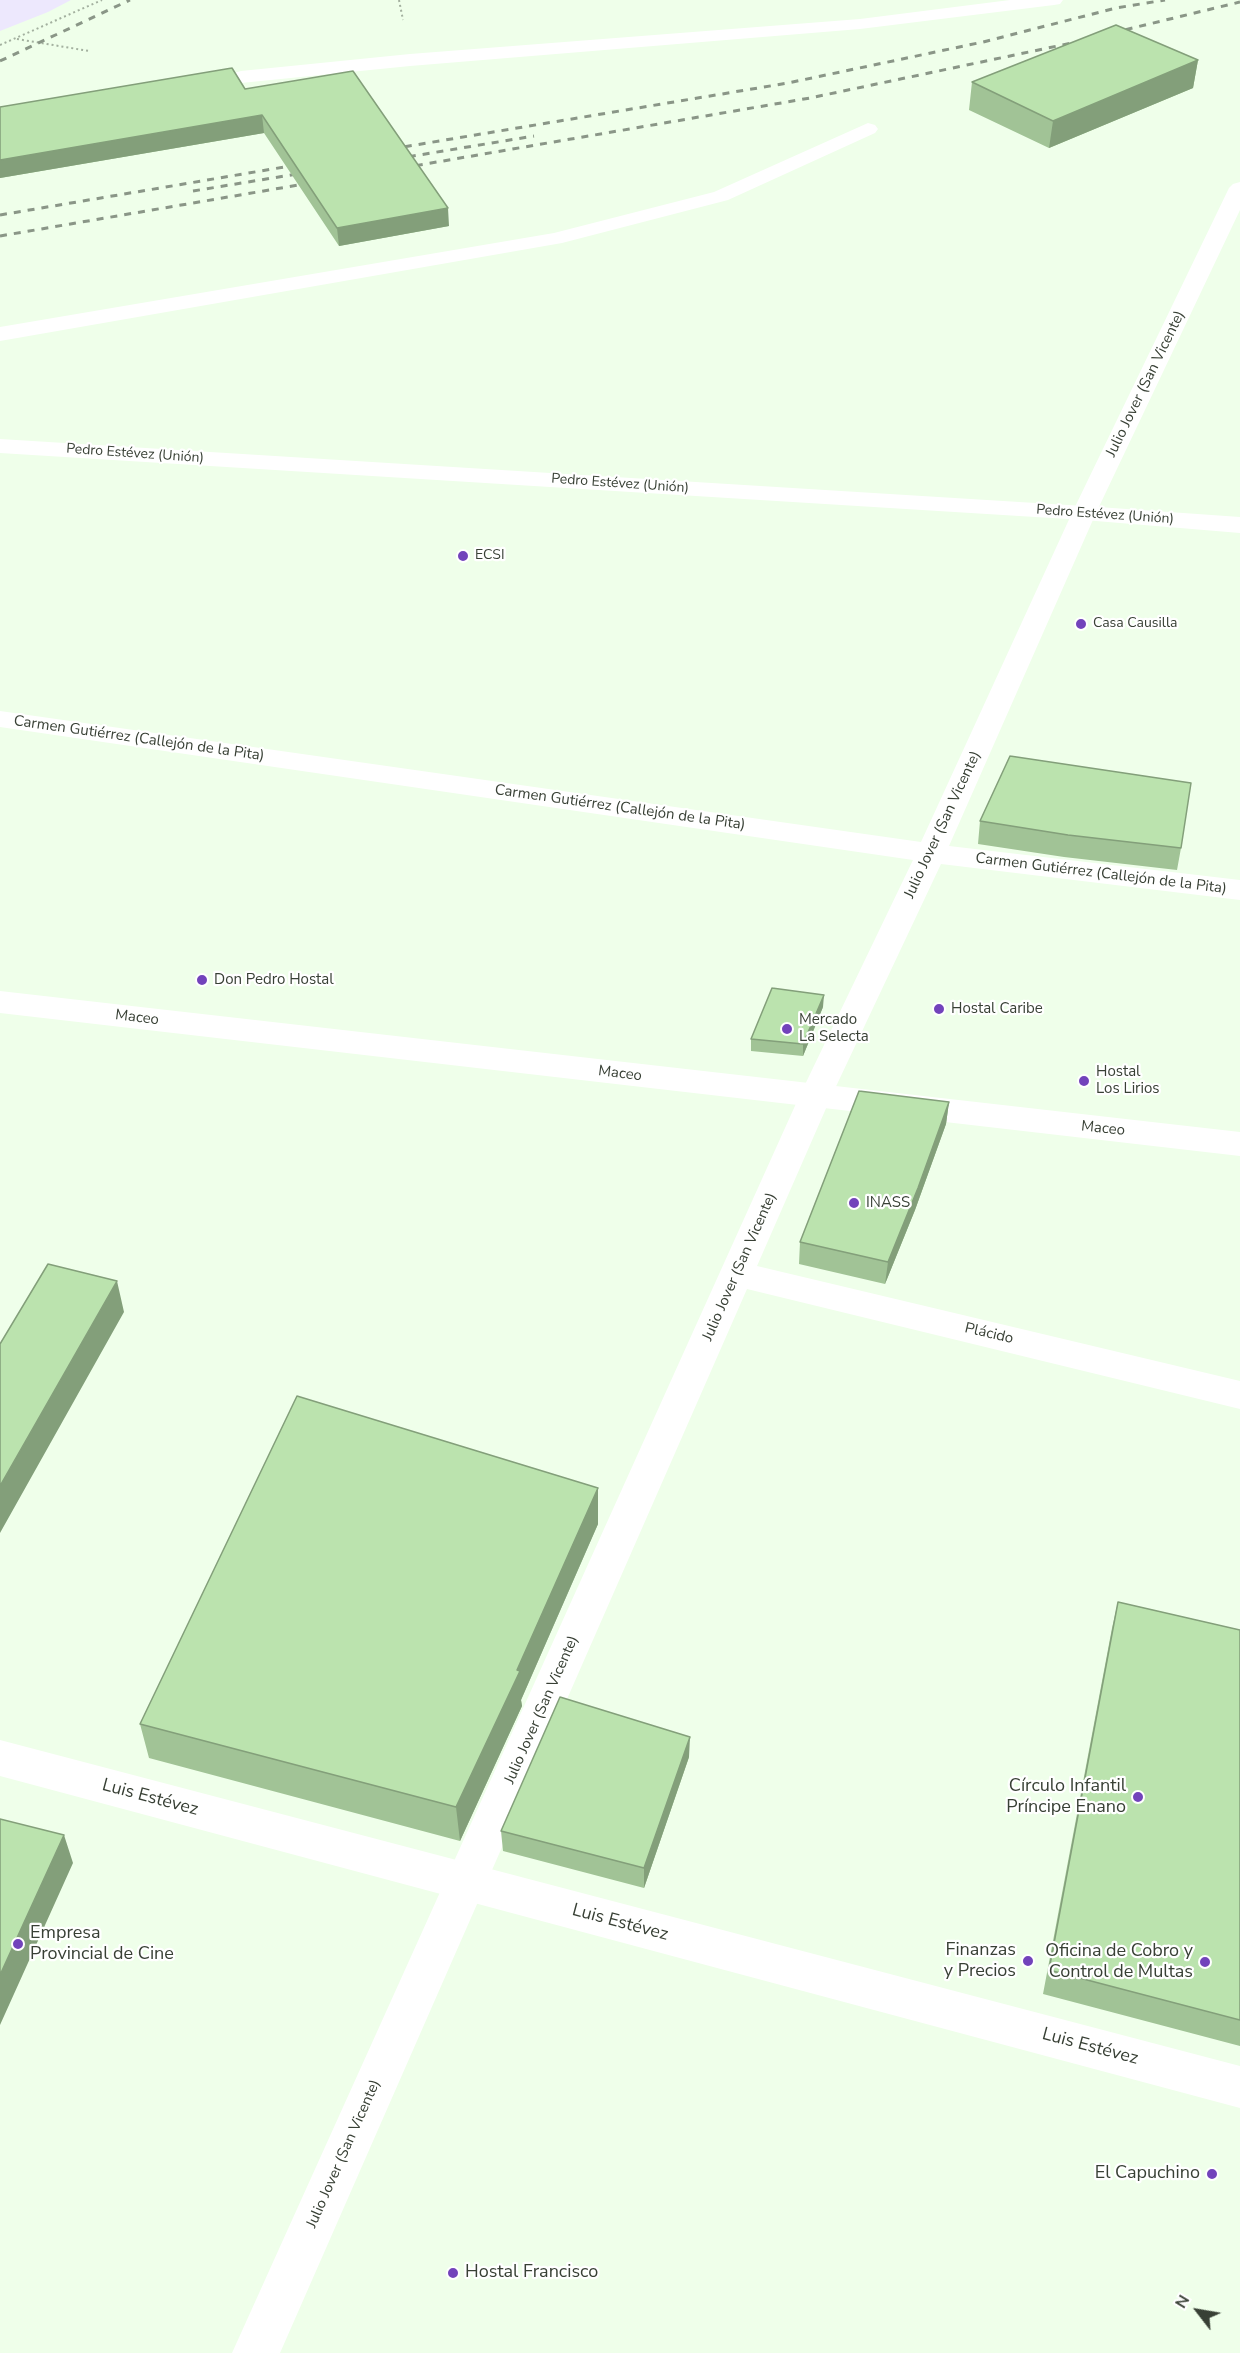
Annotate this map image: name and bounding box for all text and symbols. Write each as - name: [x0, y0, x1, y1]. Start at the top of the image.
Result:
- street label: Julio Jover (San Vicente): [1103, 308, 1189, 460]
- street label: Pedro Estévez (Unión): [66, 441, 204, 467]
- street label: Pedro Estévez (Unión): [551, 471, 689, 497]
- street label: Pedro Estévez (Unión): [1036, 502, 1174, 528]
- place label: ECSI: [475, 548, 505, 564]
- marker: ECSI: [456, 549, 470, 563]
- place label: Casa Causilla: [1093, 616, 1178, 632]
- marker: Casa Causilla: [1074, 617, 1088, 631]
- street label: Carmen Gutiérrez (Callejón de la Pita): [12, 712, 266, 766]
- street label: Julio Jover (San Vicente): [901, 748, 985, 902]
- street label: Carmen Gutiérrez (Callejón de la Pita): [493, 781, 747, 835]
- street label: Carmen Gutiérrez (Callejón de la Pita): [974, 850, 1228, 898]
- place label: Don Pedro Hostal: [214, 971, 334, 989]
- marker: Don Pedro Hostal: [195, 973, 209, 987]
- place label: Hostal Caribe: [951, 1000, 1043, 1018]
- marker: Hostal Caribe: [932, 1002, 946, 1016]
- street label: Maceo: [114, 1006, 160, 1030]
- place label: Mercado La Selecta: [799, 1011, 869, 1046]
- marker: Mercado La Selecta: [780, 1022, 794, 1036]
- street label: Maceo: [597, 1062, 643, 1086]
- place label: Hostal Los Lirios: [1096, 1063, 1160, 1098]
- marker: Hostal Los Lirios: [1077, 1074, 1091, 1088]
- street label: Maceo: [1080, 1118, 1126, 1140]
- street label: Julio Jover (San Vicente): [699, 1190, 781, 1344]
- place label: INASS: [866, 1194, 910, 1212]
- marker: INASS: [847, 1196, 861, 1210]
- street label: Plácido: [963, 1320, 1015, 1348]
- street label: Julio Jover (San Vicente): [501, 1633, 583, 1787]
- street label: Luis Estévez: [100, 1775, 200, 1821]
- place label: Círculo Infantil Príncipe Enano: [1006, 1776, 1126, 1818]
- marker: Círculo Infantil Príncipe Enano: [1131, 1790, 1145, 1804]
- street label: Luis Estévez: [570, 1900, 670, 1946]
- place label: Empresa Provincial de Cine: [30, 1923, 174, 1966]
- marker: Empresa Provincial de Cine: [11, 1937, 25, 1951]
- place label: Finanzas y Precios: [944, 1940, 1016, 1982]
- place label: Oficina de Cobro y Control de Multas: [1045, 1941, 1193, 1984]
- marker: Finanzas y Precios: [1021, 1954, 1035, 1968]
- marker: Oficina de Cobro y Control de Multas: [1198, 1955, 1212, 1969]
- street label: Luis Estévez: [1040, 2024, 1140, 2070]
- street label: Julio Jover (San Vicente): [303, 2077, 385, 2231]
- place label: El Capuchino: [1095, 2163, 1200, 2185]
- marker: El Capuchino: [1205, 2167, 1219, 2181]
- place label: Hostal Francisco: [465, 2262, 598, 2284]
- marker: Hostal Francisco: [446, 2266, 460, 2280]
- north arrow: [1168, 2281, 1228, 2341]
- text: N: [1170, 2291, 1195, 2313]

